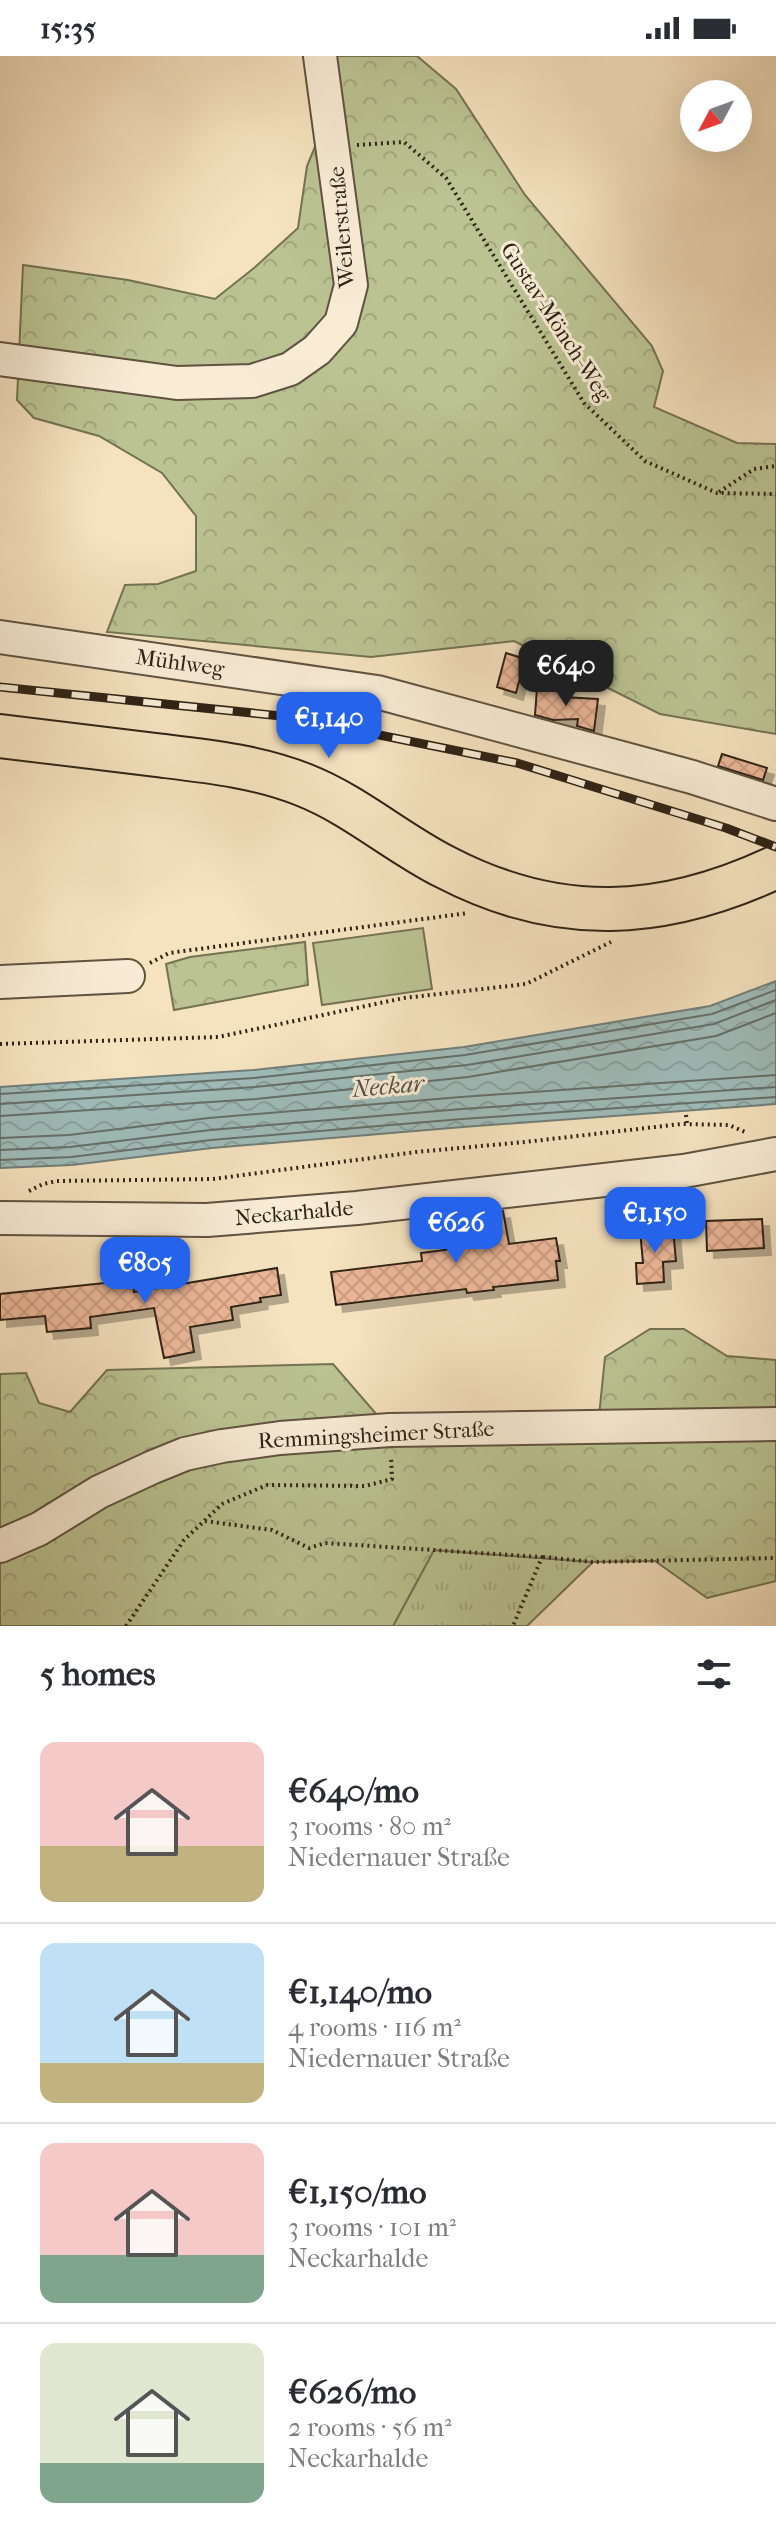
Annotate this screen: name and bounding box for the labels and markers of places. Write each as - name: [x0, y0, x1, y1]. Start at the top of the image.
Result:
- pin: €640: [519, 640, 613, 708]
- pin: €1,140: [264, 692, 394, 760]
- pin: €1,150: [590, 1187, 720, 1255]
- pin: €626: [409, 1197, 503, 1265]
- pin: €805: [98, 1237, 192, 1305]

